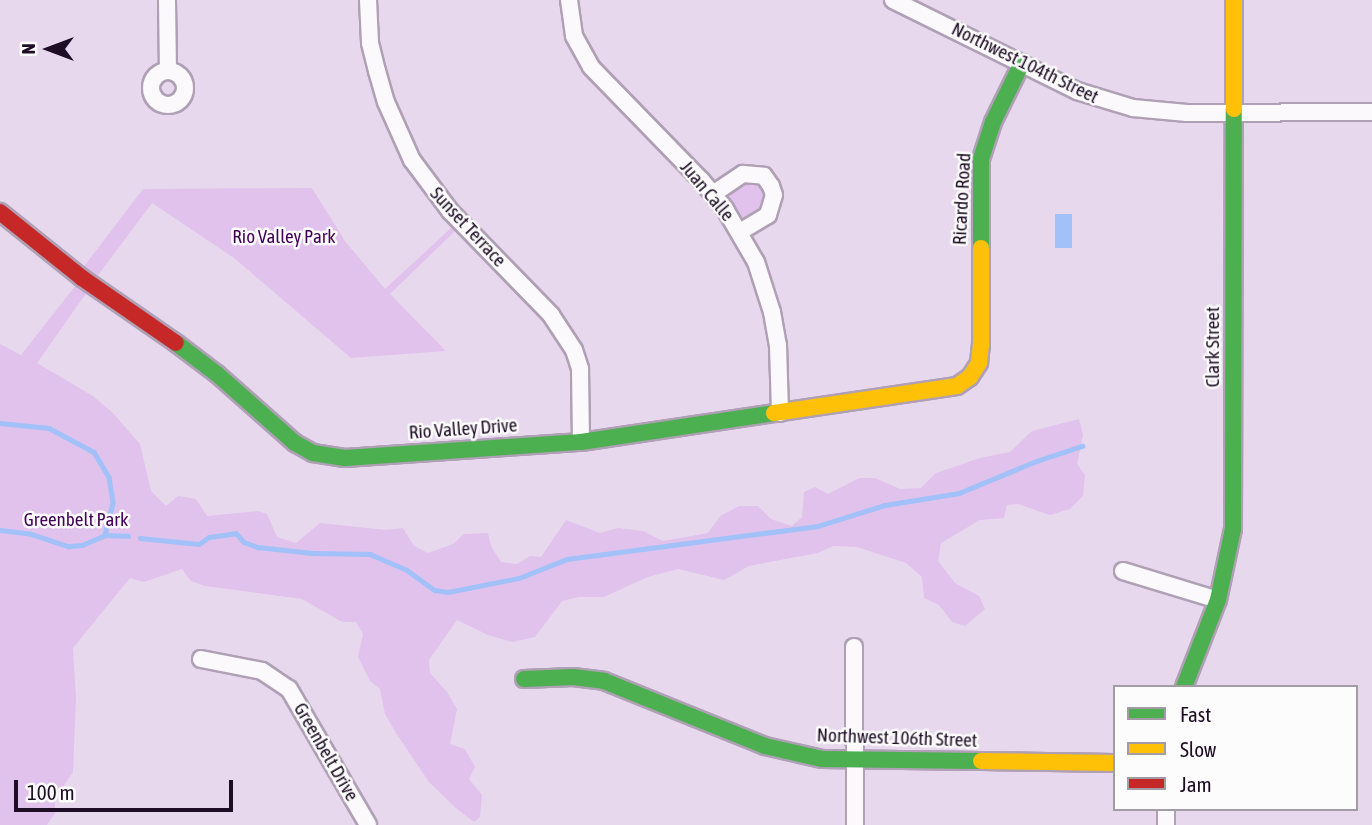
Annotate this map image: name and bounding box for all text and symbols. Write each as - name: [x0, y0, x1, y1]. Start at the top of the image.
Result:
- north arrow: [14, 14, 84, 84]
- street label: Northwest 104th Street: [948, 18, 1102, 108]
- text: N: [17, 43, 39, 55]
- street label: Ricardo Road: [948, 152, 976, 246]
- street label: Juan Calle: [675, 156, 739, 226]
- street label: Sunset Terrace: [425, 182, 511, 272]
- park label: Rio Valley Park: [232, 226, 336, 248]
- street label: Clark Street: [1202, 307, 1224, 387]
- street label: Rio Valley Drive: [408, 414, 518, 444]
- park label: Greenbelt Park: [24, 509, 128, 531]
- legend: [1113, 685, 1358, 811]
- street label: Greenbelt Drive: [289, 699, 363, 805]
- text: Fast: [1180, 702, 1211, 726]
- street label: Northwest 106th Street: [816, 724, 978, 752]
- text: Slow: [1180, 737, 1216, 761]
- scale bar: [18, 766, 236, 810]
- text: Jam: [1180, 772, 1212, 796]
- text: 100 m: [27, 780, 75, 804]

